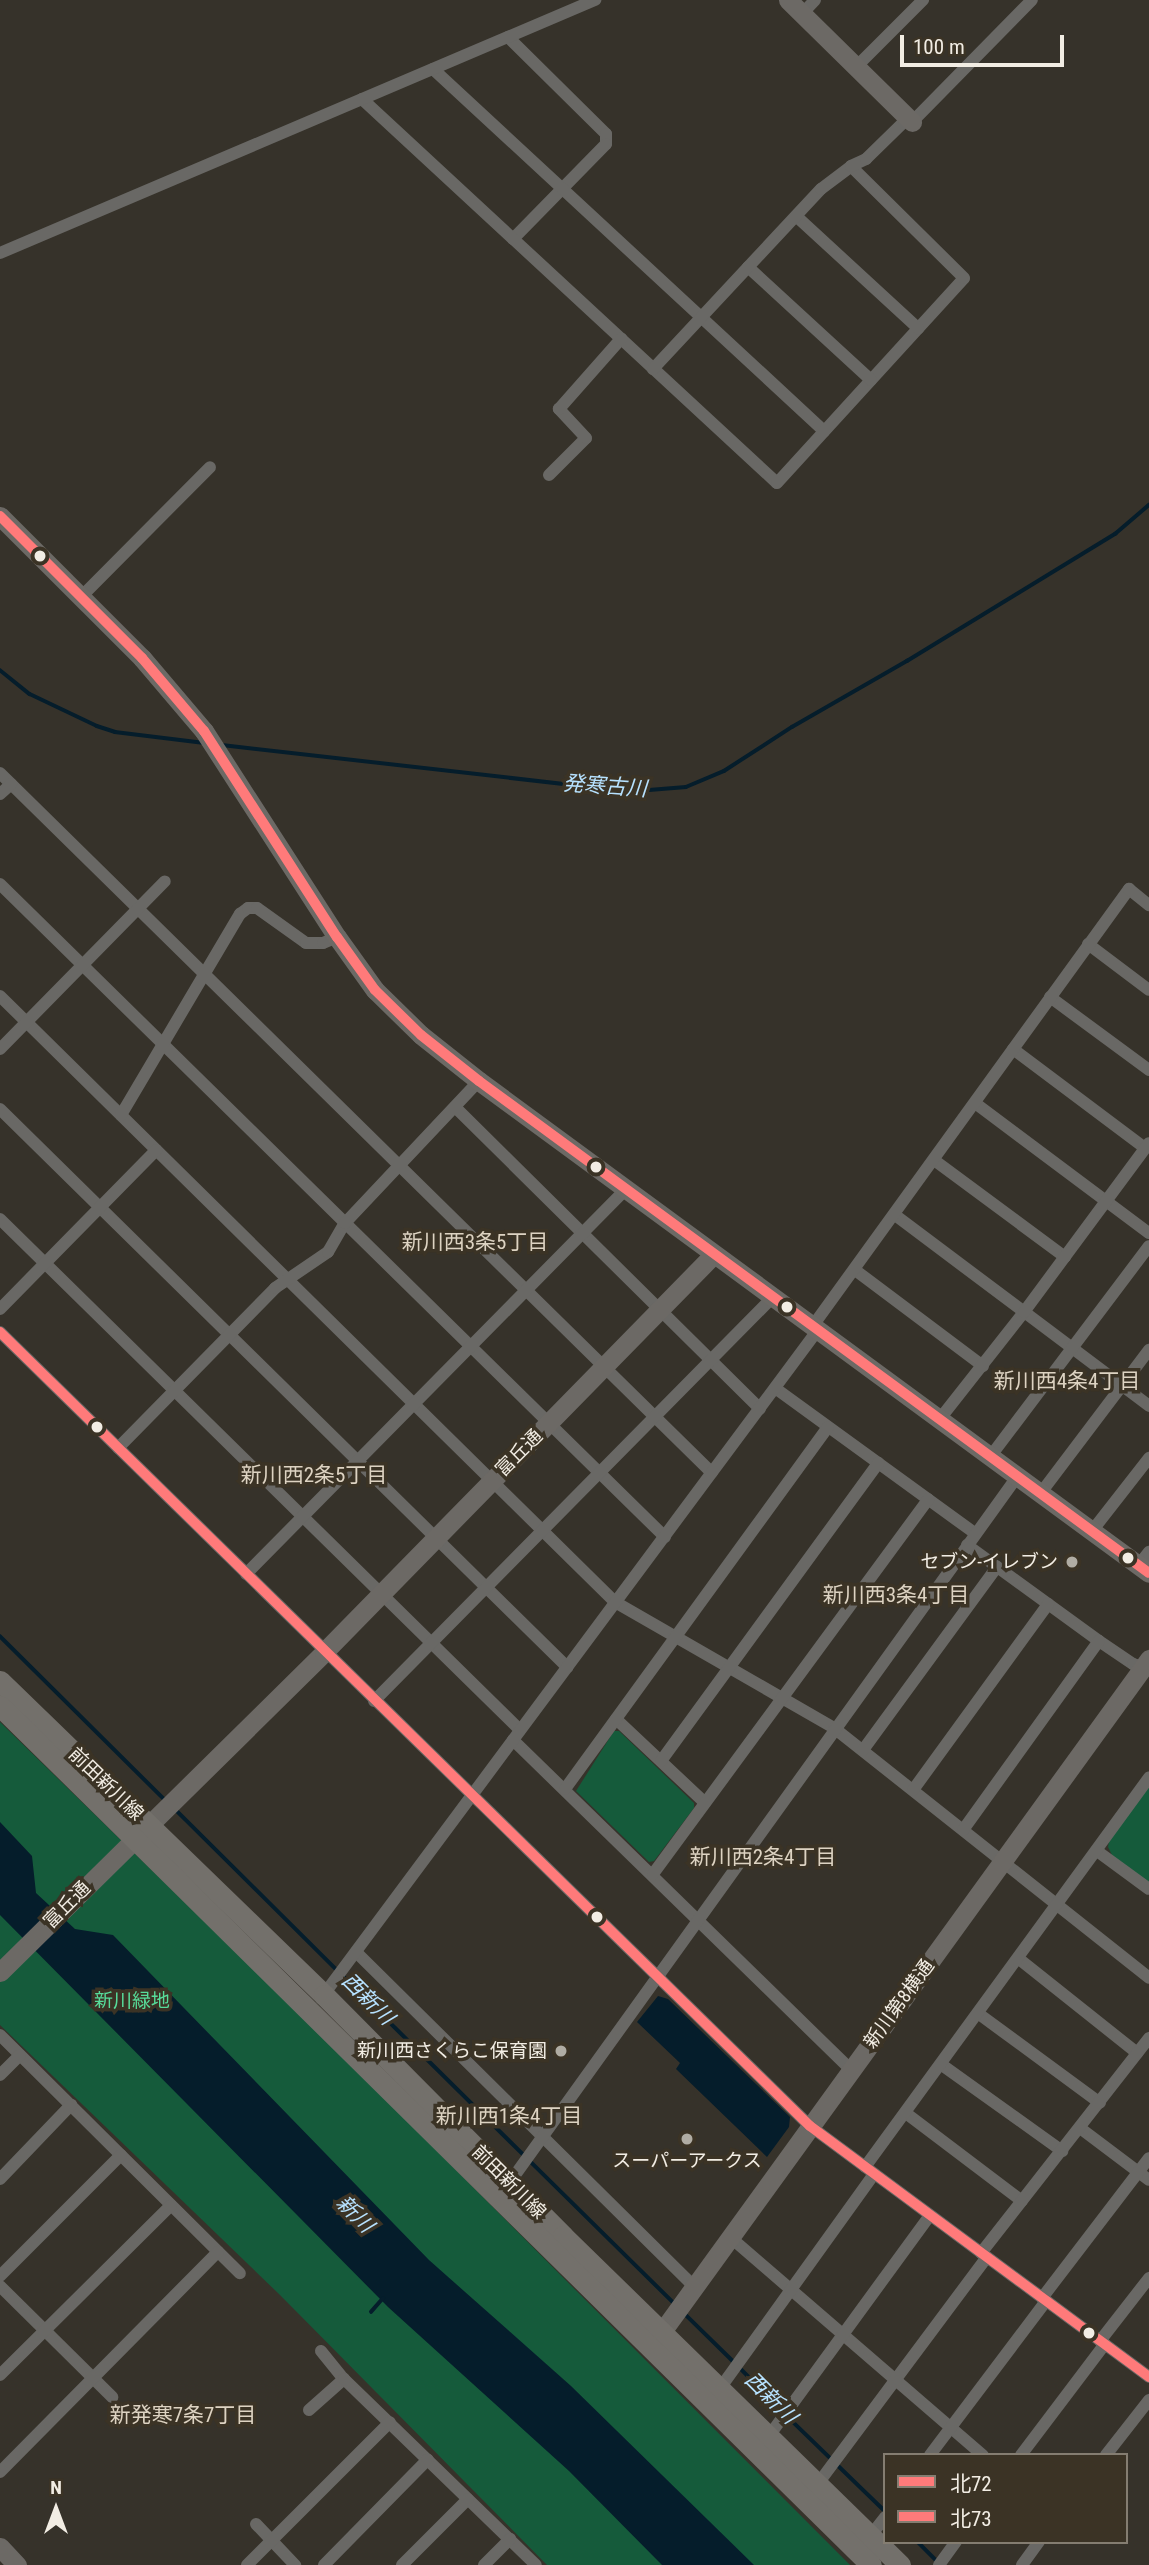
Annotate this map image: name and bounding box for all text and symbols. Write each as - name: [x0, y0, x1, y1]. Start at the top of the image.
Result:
- scale bar: [904, 21, 1068, 65]
- text: 100 m: [913, 35, 965, 59]
- unlabelled marker: [33, 549, 47, 563]
- water label: 発寒古川: [562, 771, 648, 801]
- unlabelled marker: [589, 1160, 603, 1174]
- district label: 新川西3条5丁目: [402, 1229, 548, 1255]
- unlabelled marker: [780, 1300, 794, 1314]
- district label: 新川西4条4丁目: [994, 1368, 1140, 1394]
- unlabelled marker: [90, 1420, 104, 1434]
- street label: 富丘通: [491, 1425, 547, 1481]
- district label: 新川西2条5丁目: [241, 1462, 387, 1488]
- place label: セブン-イレブン: [920, 1551, 1058, 1573]
- unlabelled marker: [1121, 1551, 1135, 1565]
- marker: セブン-イレブン: [1064, 1554, 1080, 1570]
- district label: 新川西3条4丁目: [823, 1582, 969, 1608]
- street label: 前田新川線: [64, 1743, 148, 1825]
- district label: 新川西2条4丁目: [690, 1844, 836, 1870]
- street label: 富丘通: [39, 1877, 95, 1933]
- unlabelled marker: [590, 1910, 604, 1924]
- street label: 新川第8横通: [859, 1955, 939, 2053]
- water label: 西新川: [337, 1968, 399, 2030]
- park label: 新川緑地: [94, 1990, 170, 2012]
- place label: 新川西さくらこ保育園: [357, 2040, 547, 2062]
- marker: 新川西さくらこ保育園: [553, 2043, 569, 2059]
- district label: 新川西1条4丁目: [436, 2103, 582, 2129]
- marker: スーパーアークス: [679, 2131, 695, 2147]
- street label: 前田新川線: [467, 2140, 551, 2224]
- place label: スーパーアークス: [612, 2150, 762, 2172]
- water label: 新川: [331, 2190, 379, 2238]
- unlabelled marker: [1082, 2326, 1096, 2340]
- water label: 西新川: [740, 2367, 802, 2429]
- district label: 新発寒7条7丁目: [110, 2402, 256, 2428]
- legend: [883, 2453, 1128, 2544]
- text: 北72: [950, 2472, 992, 2496]
- north arrow: [21, 2474, 91, 2544]
- text: N: [50, 2476, 62, 2499]
- text: 北73: [950, 2507, 992, 2531]

